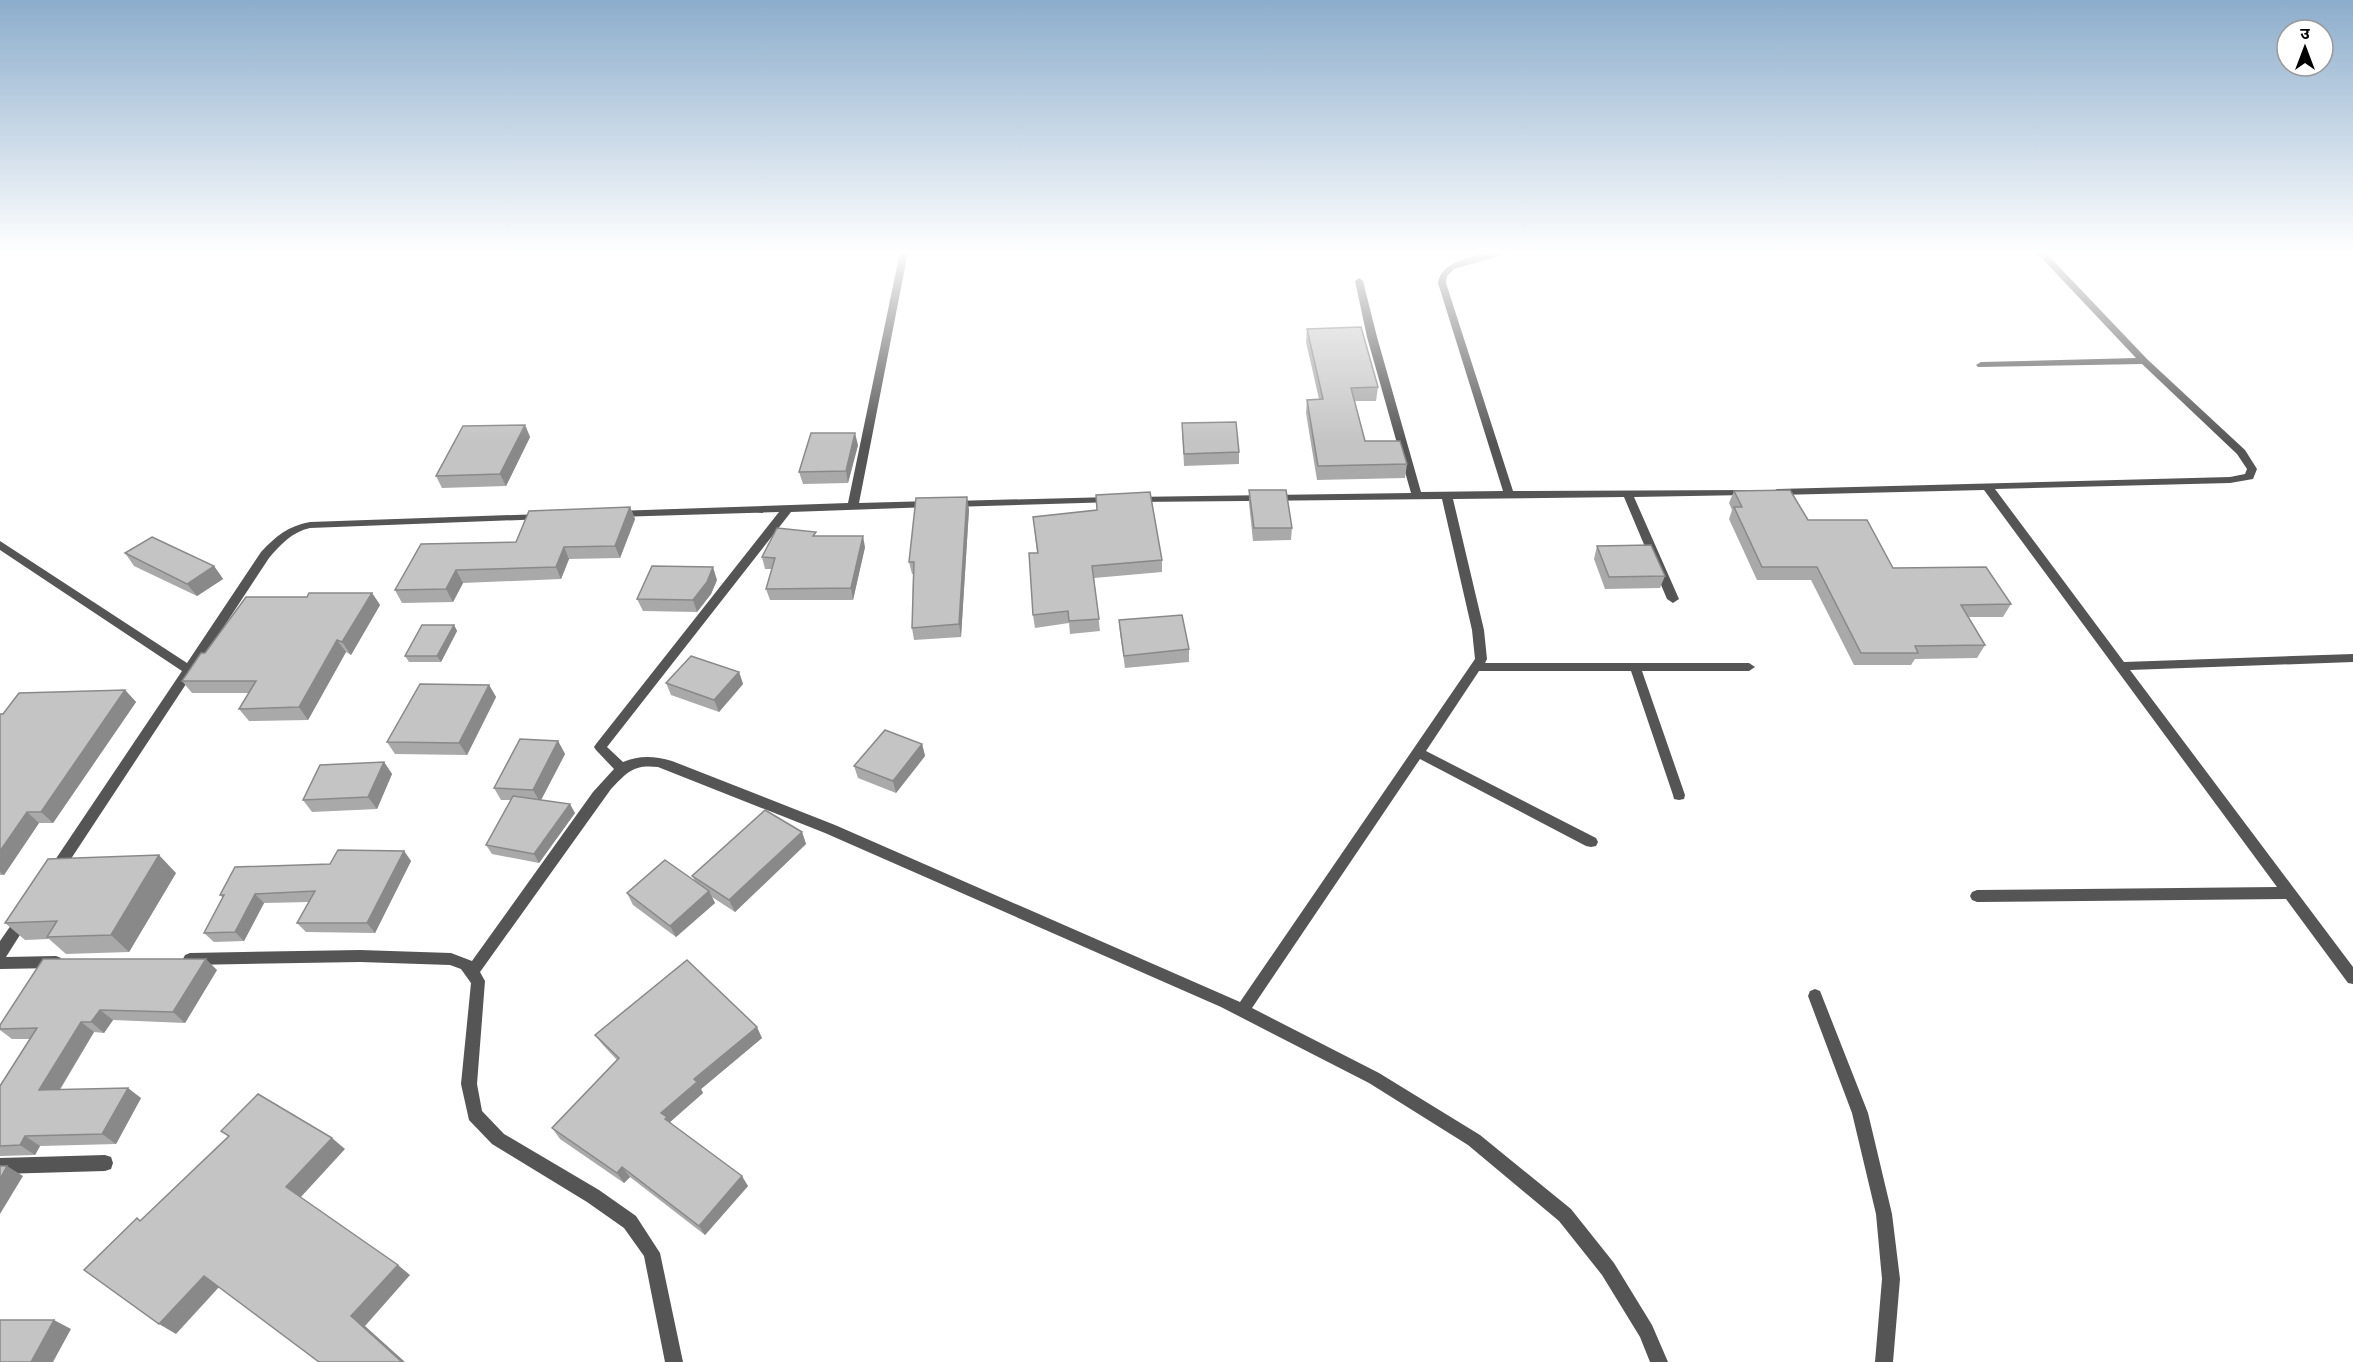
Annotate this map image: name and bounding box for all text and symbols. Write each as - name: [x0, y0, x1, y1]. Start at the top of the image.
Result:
- north arrow: [2275, 18, 2335, 78]
- text: उ: [2300, 23, 2310, 43]

